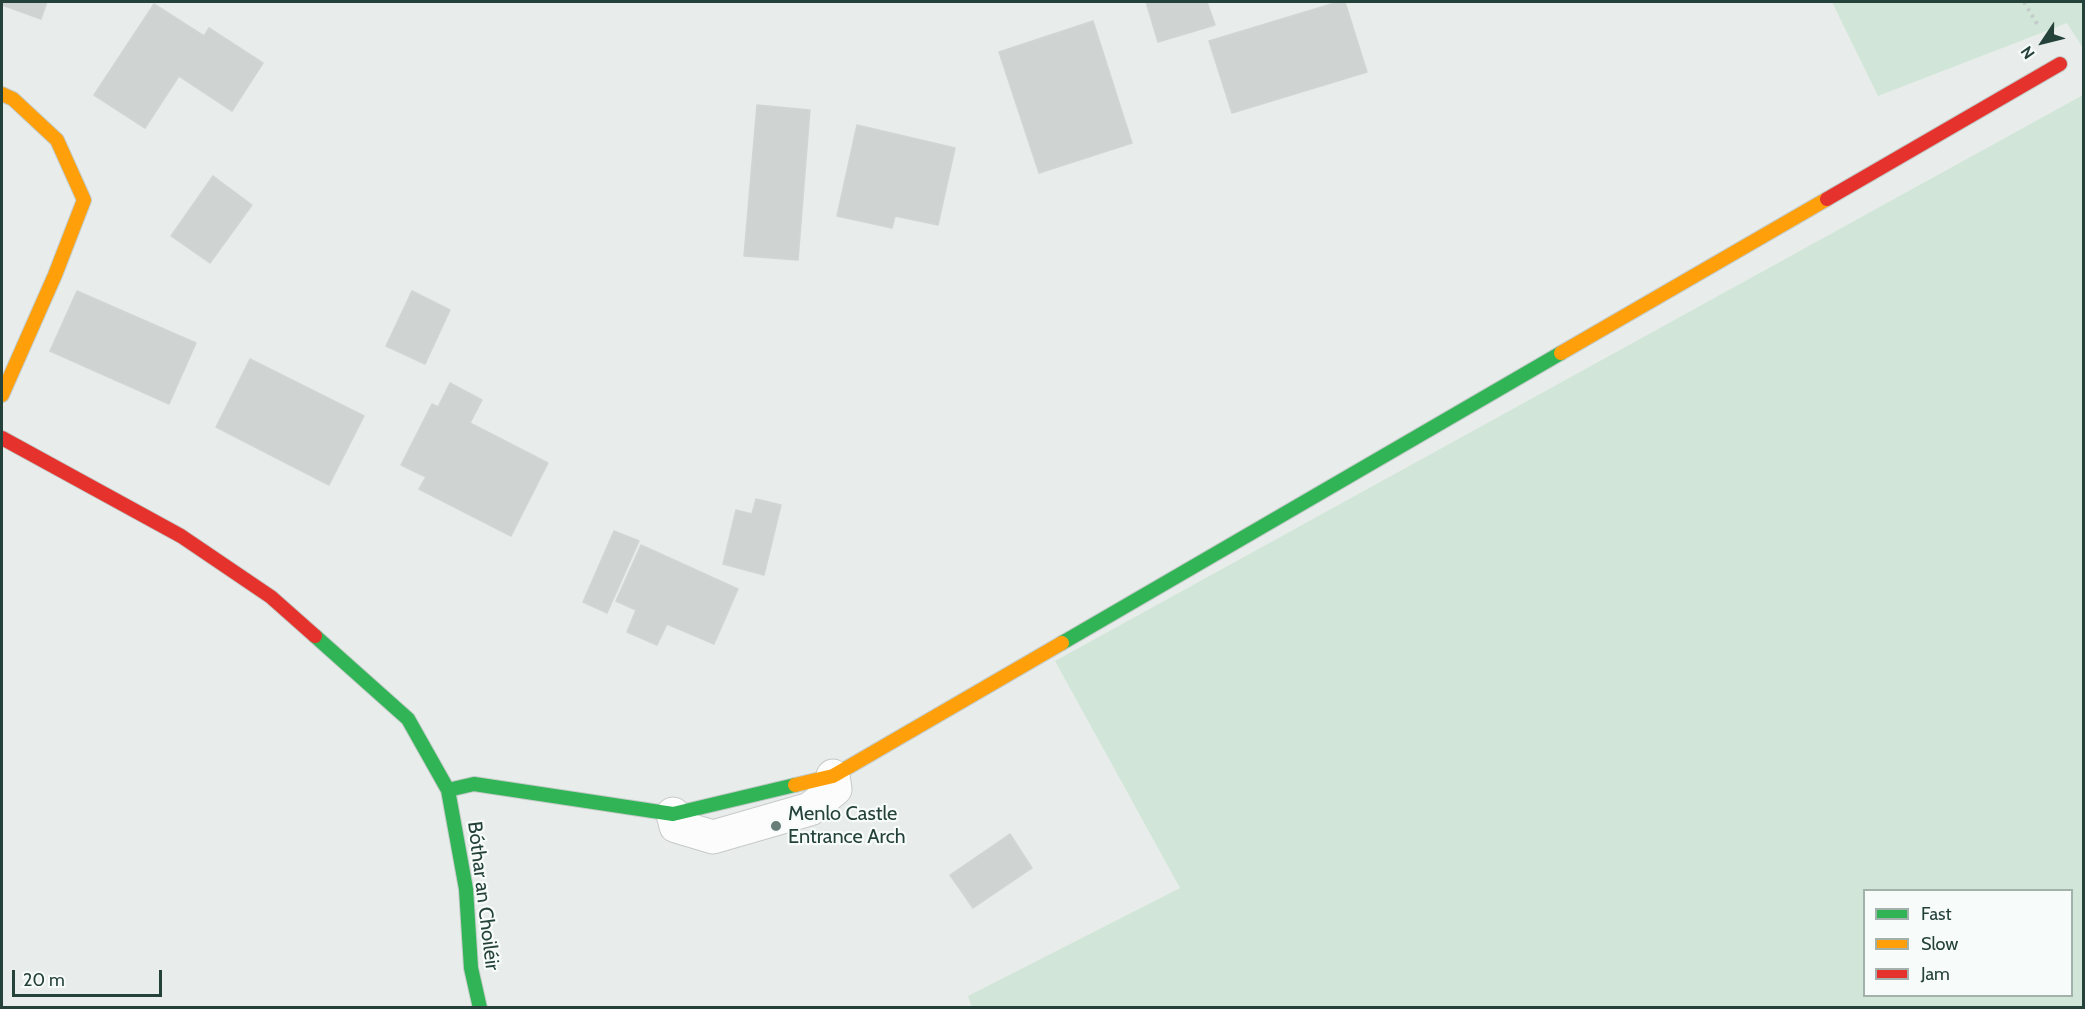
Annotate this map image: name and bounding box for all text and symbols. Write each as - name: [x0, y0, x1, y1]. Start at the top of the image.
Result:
- north arrow: [2013, 12, 2073, 72]
- text: N: [2017, 43, 2039, 63]
- place label: Menlo Castle Entrance Arch: [788, 802, 906, 849]
- marker: Menlo Castle Entrance Arch: [769, 819, 783, 833]
- street label: Bóthar an Choiléir: [462, 820, 504, 972]
- legend: [1863, 889, 2073, 997]
- text: Fast: [1921, 903, 1952, 925]
- text: Slow: [1921, 933, 1958, 955]
- scale bar: [15, 958, 165, 996]
- text: Jam: [1921, 963, 1950, 985]
- text: 20 m: [23, 969, 65, 991]

